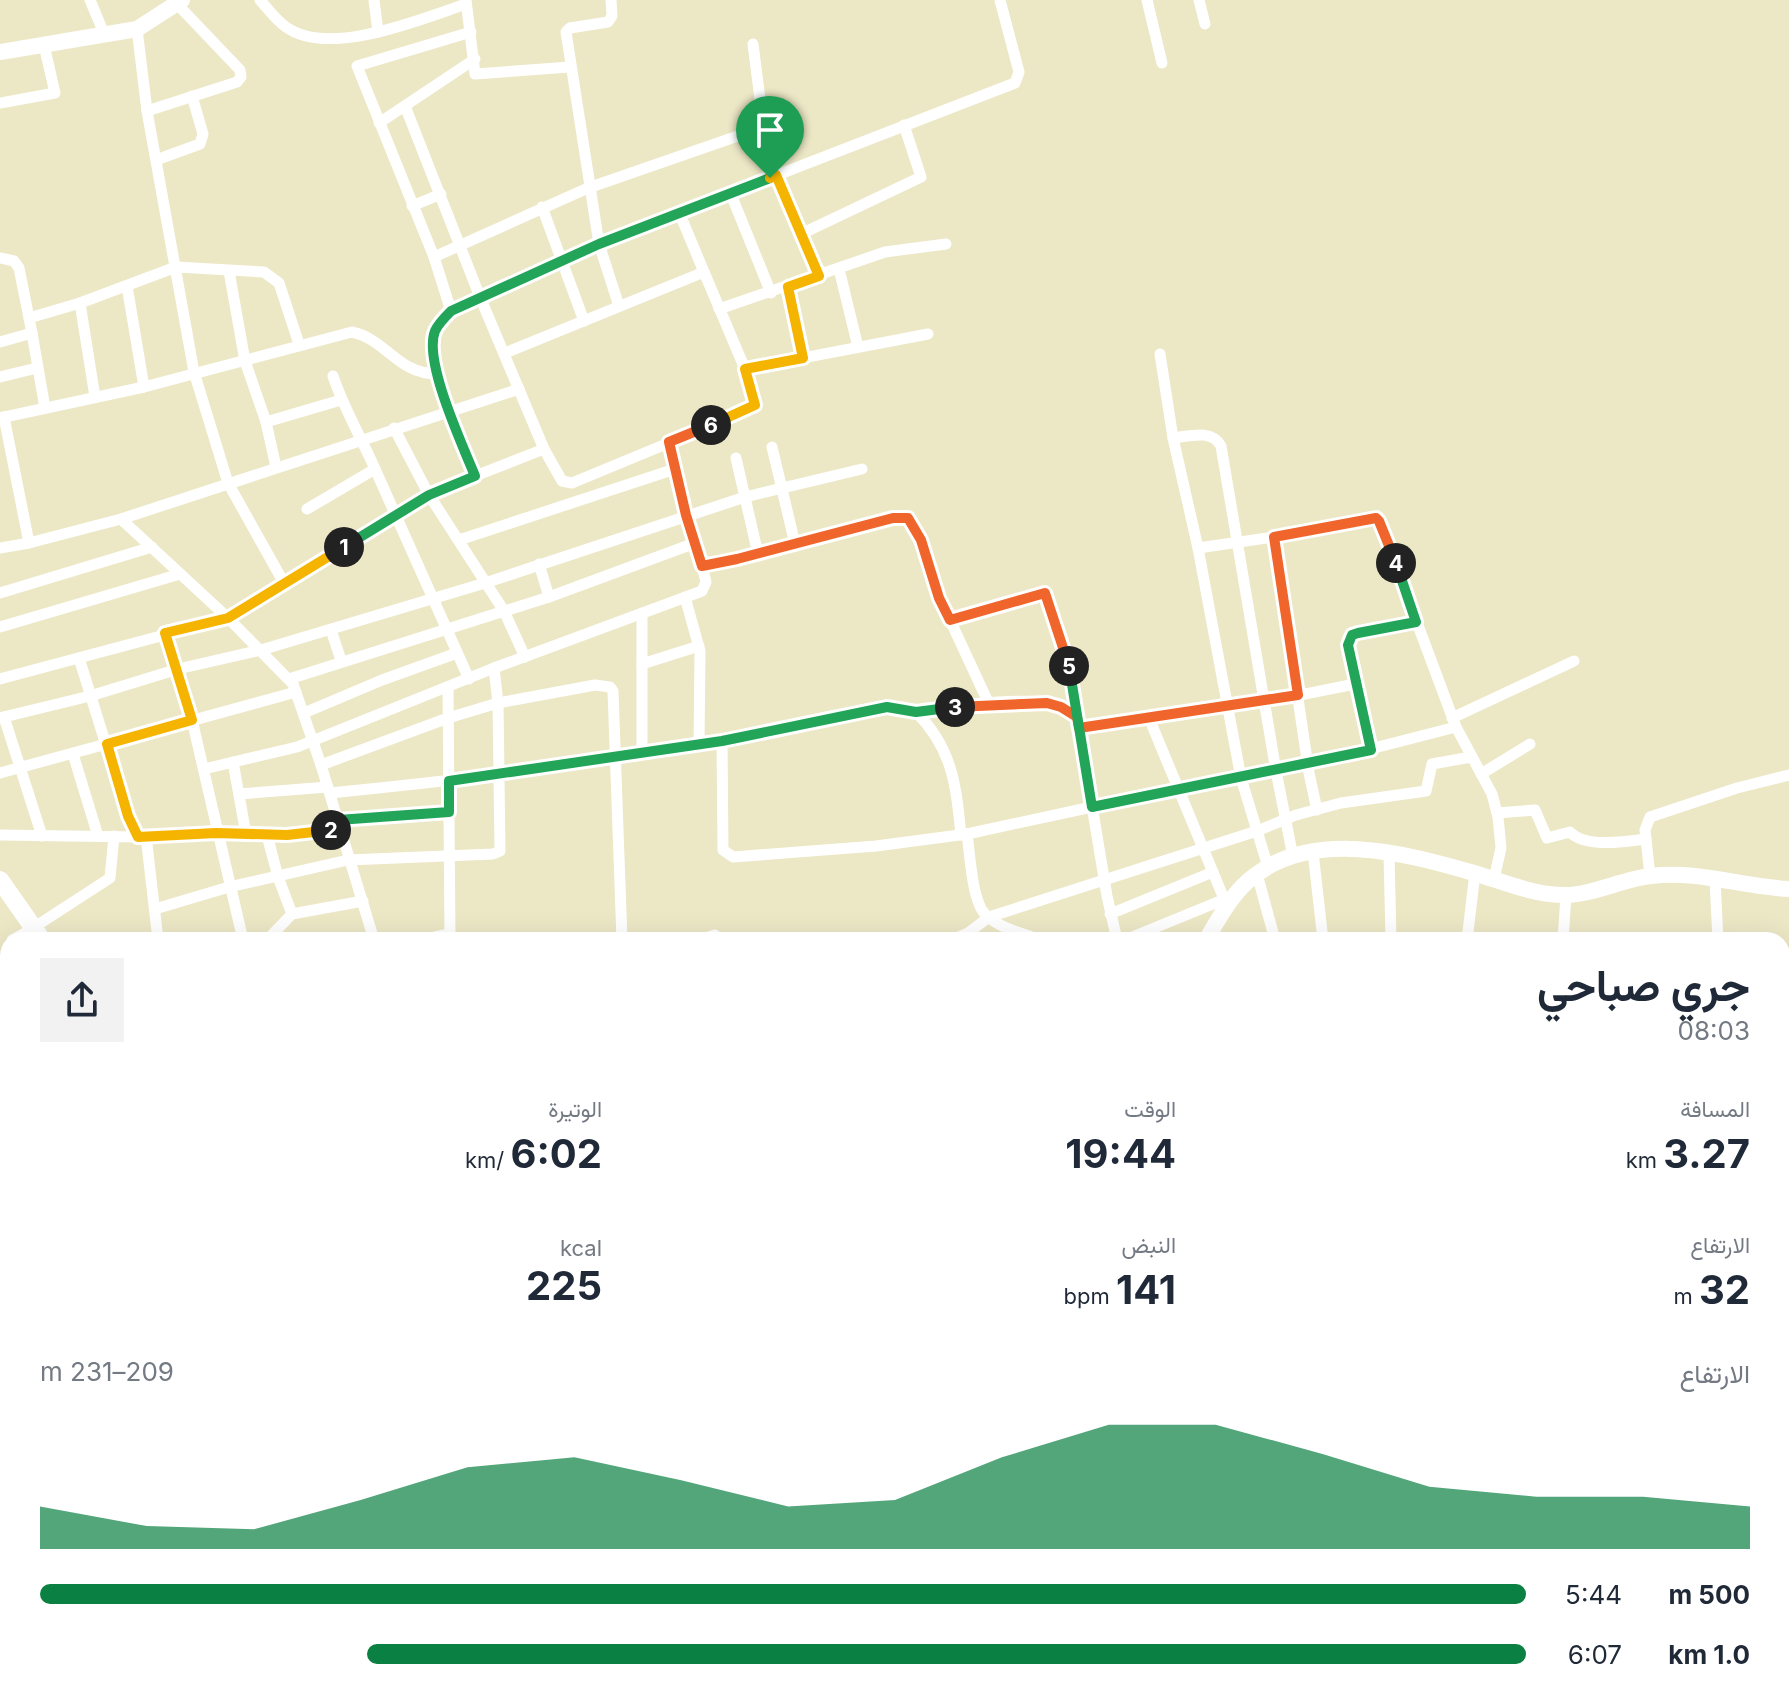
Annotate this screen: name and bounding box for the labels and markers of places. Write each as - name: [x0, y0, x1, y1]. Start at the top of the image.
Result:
- pin: [736, 96, 804, 178]
- pin: 6: [691, 405, 731, 445]
- pin: 1: [324, 527, 364, 567]
- pin: 4: [1376, 543, 1416, 583]
- pin: 5: [1049, 646, 1089, 686]
- pin: 3: [935, 687, 975, 727]
- pin: 2: [311, 810, 351, 850]

